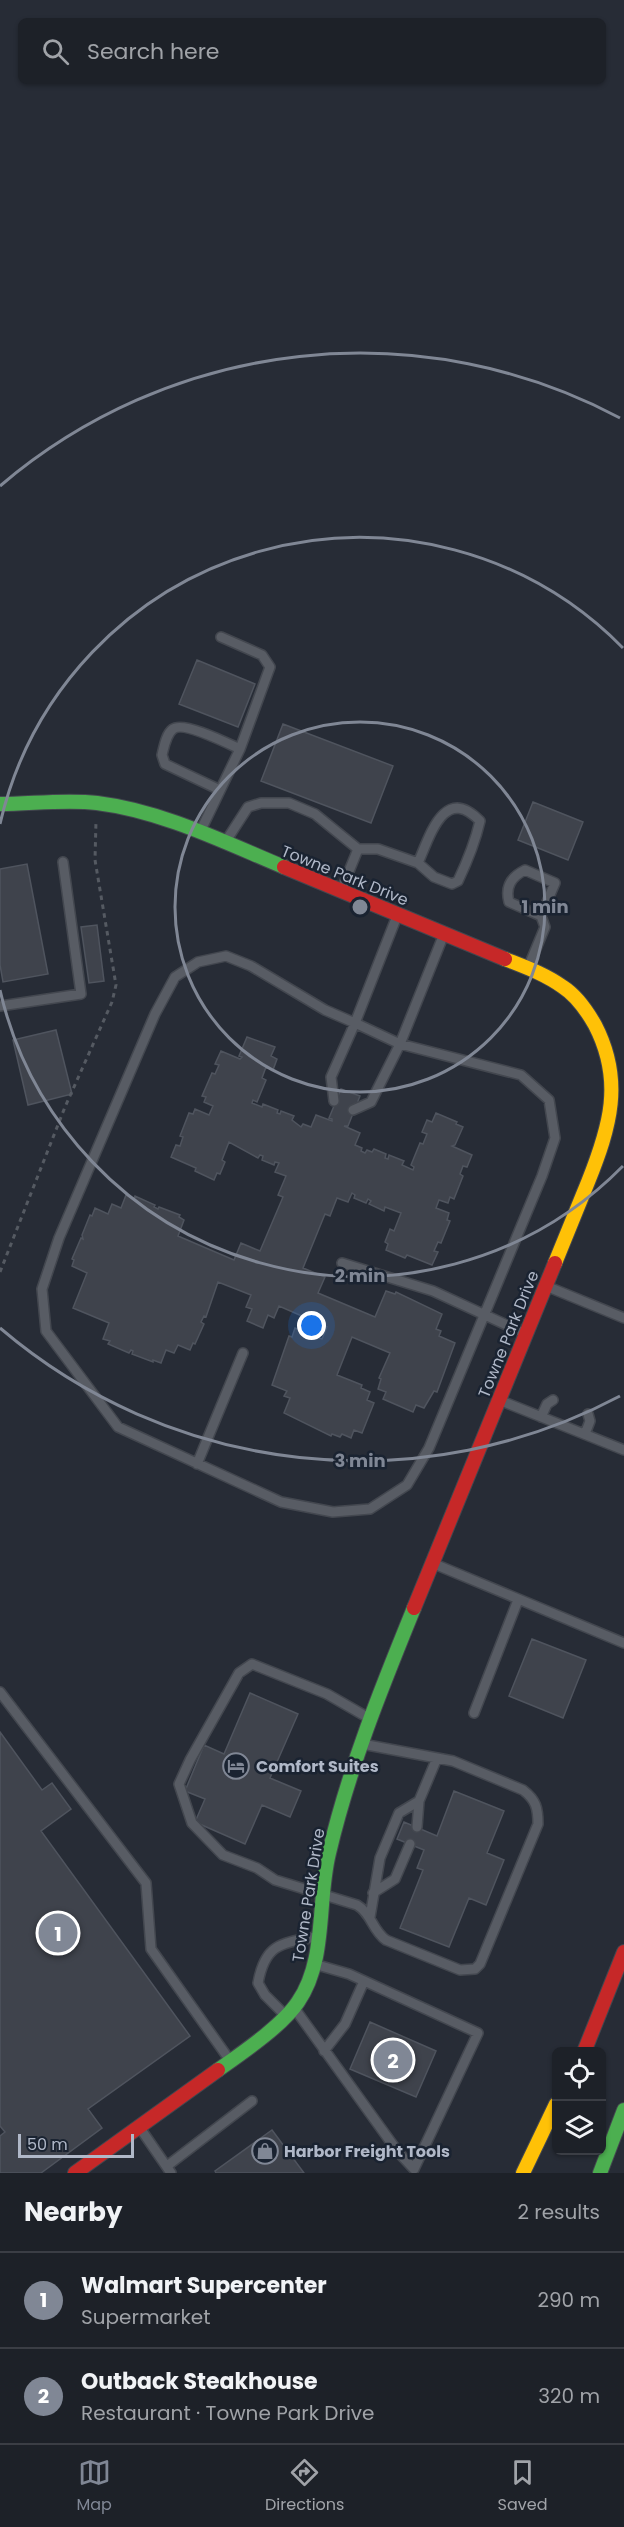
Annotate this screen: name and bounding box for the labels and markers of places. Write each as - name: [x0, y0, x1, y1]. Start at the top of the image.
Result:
- centre of rings: [350, 897, 370, 917]
- hotel icon: Comfort Suites: [221, 1751, 251, 1781]
- place label: Comfort Suites: [256, 1755, 379, 1778]
- pin: 1: [38, 1910, 78, 1956]
- pin: 2: [374, 2038, 412, 2082]
- shop icon: Harbor Freight Tools: [250, 2136, 280, 2166]
- place label: Harbor Freight Tools: [284, 2140, 450, 2163]

